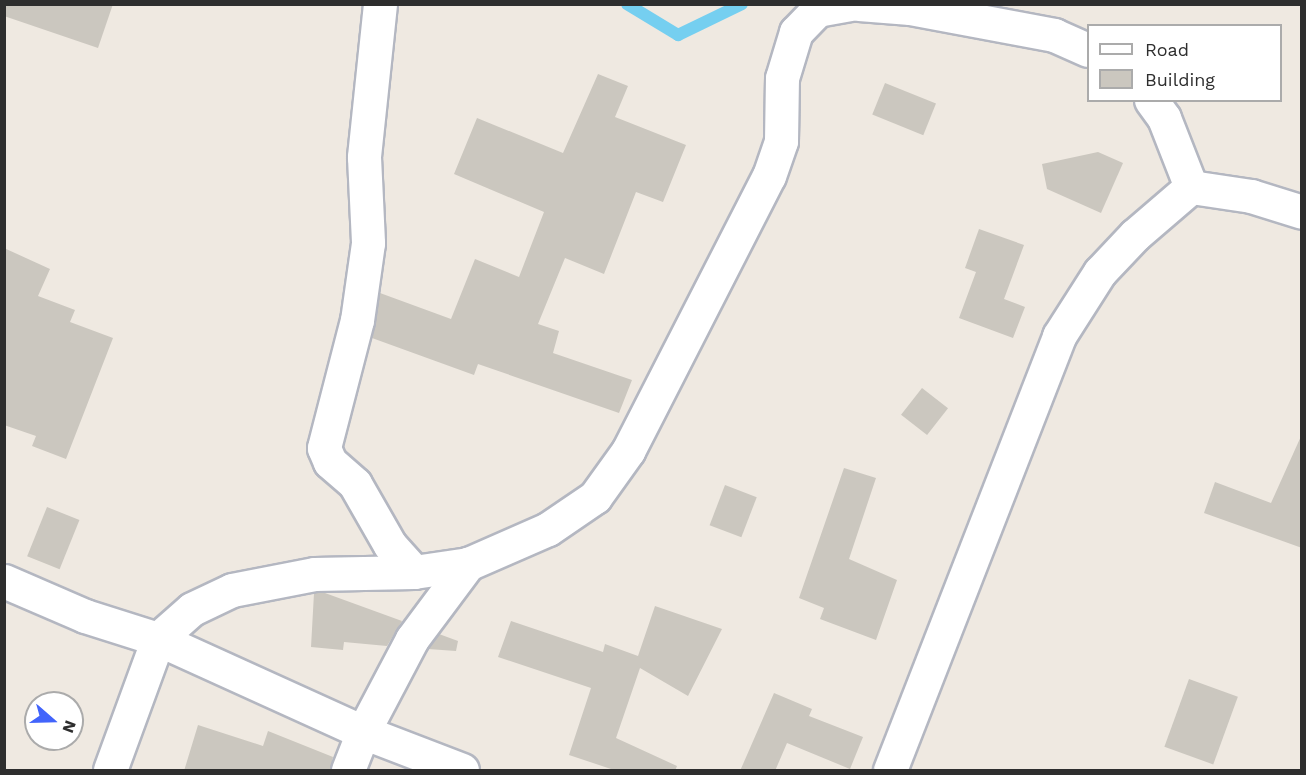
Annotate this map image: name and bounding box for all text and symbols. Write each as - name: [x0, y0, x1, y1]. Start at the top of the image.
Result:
- legend: [1087, 24, 1282, 102]
- text: Road: [1145, 39, 1189, 60]
- text: Building: [1145, 69, 1215, 90]
- north arrow: [24, 691, 84, 751]
- text: N: [59, 718, 80, 735]

